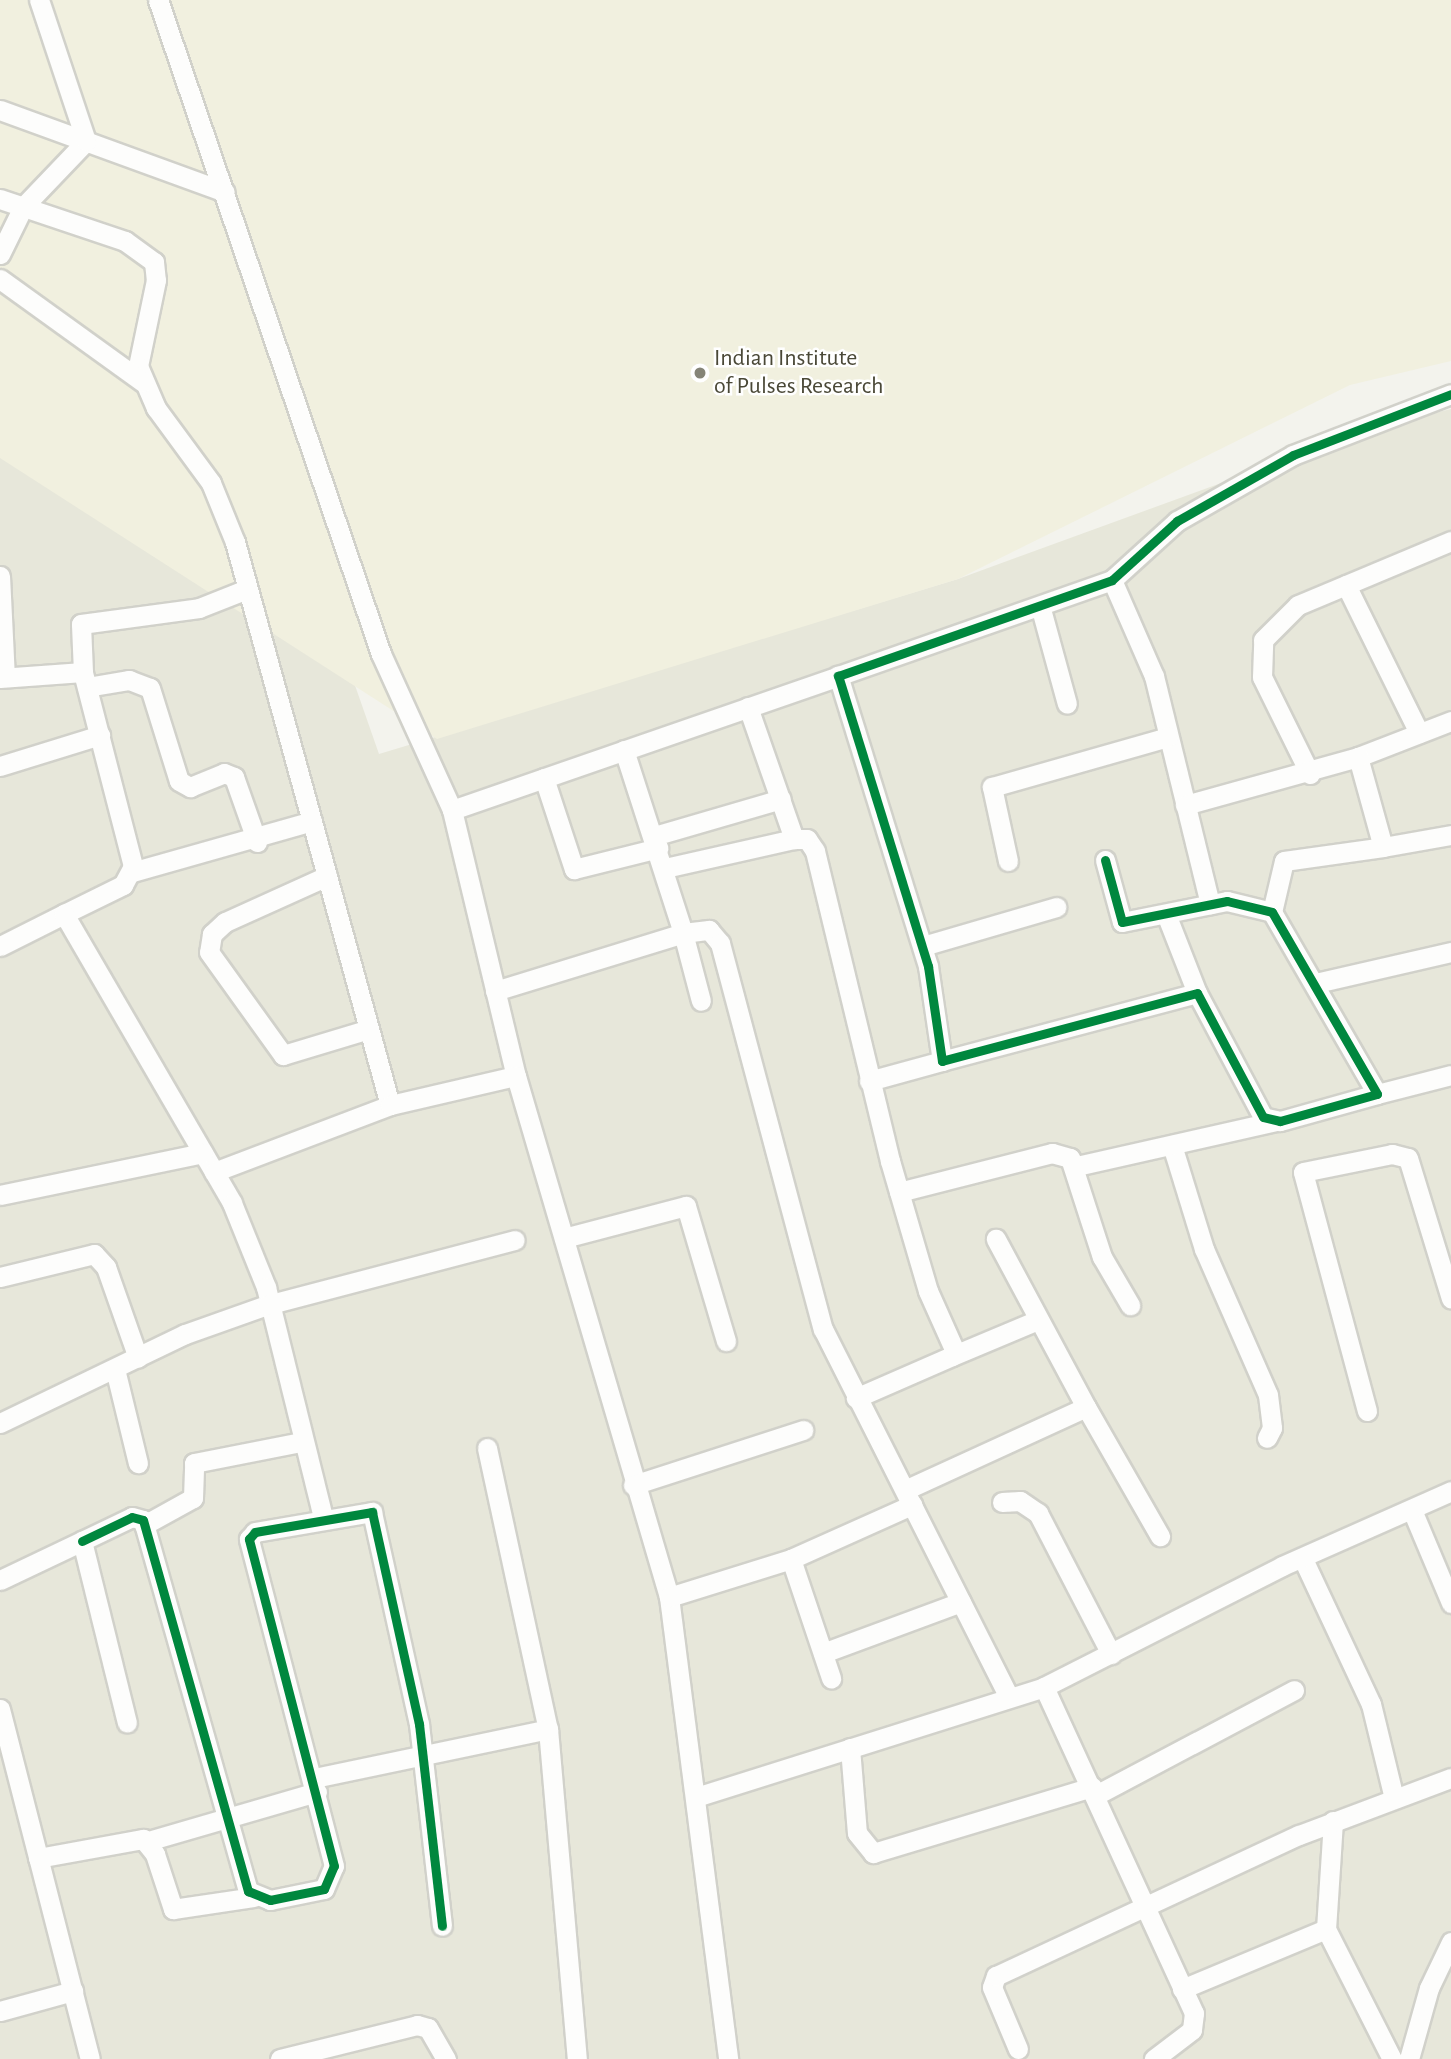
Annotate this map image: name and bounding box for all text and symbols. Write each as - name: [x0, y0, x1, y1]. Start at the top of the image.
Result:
- place label: Indian Institute of Pulses Research: [714, 345, 883, 401]
- marker: Indian Institute of Pulses Research: [692, 365, 708, 381]

